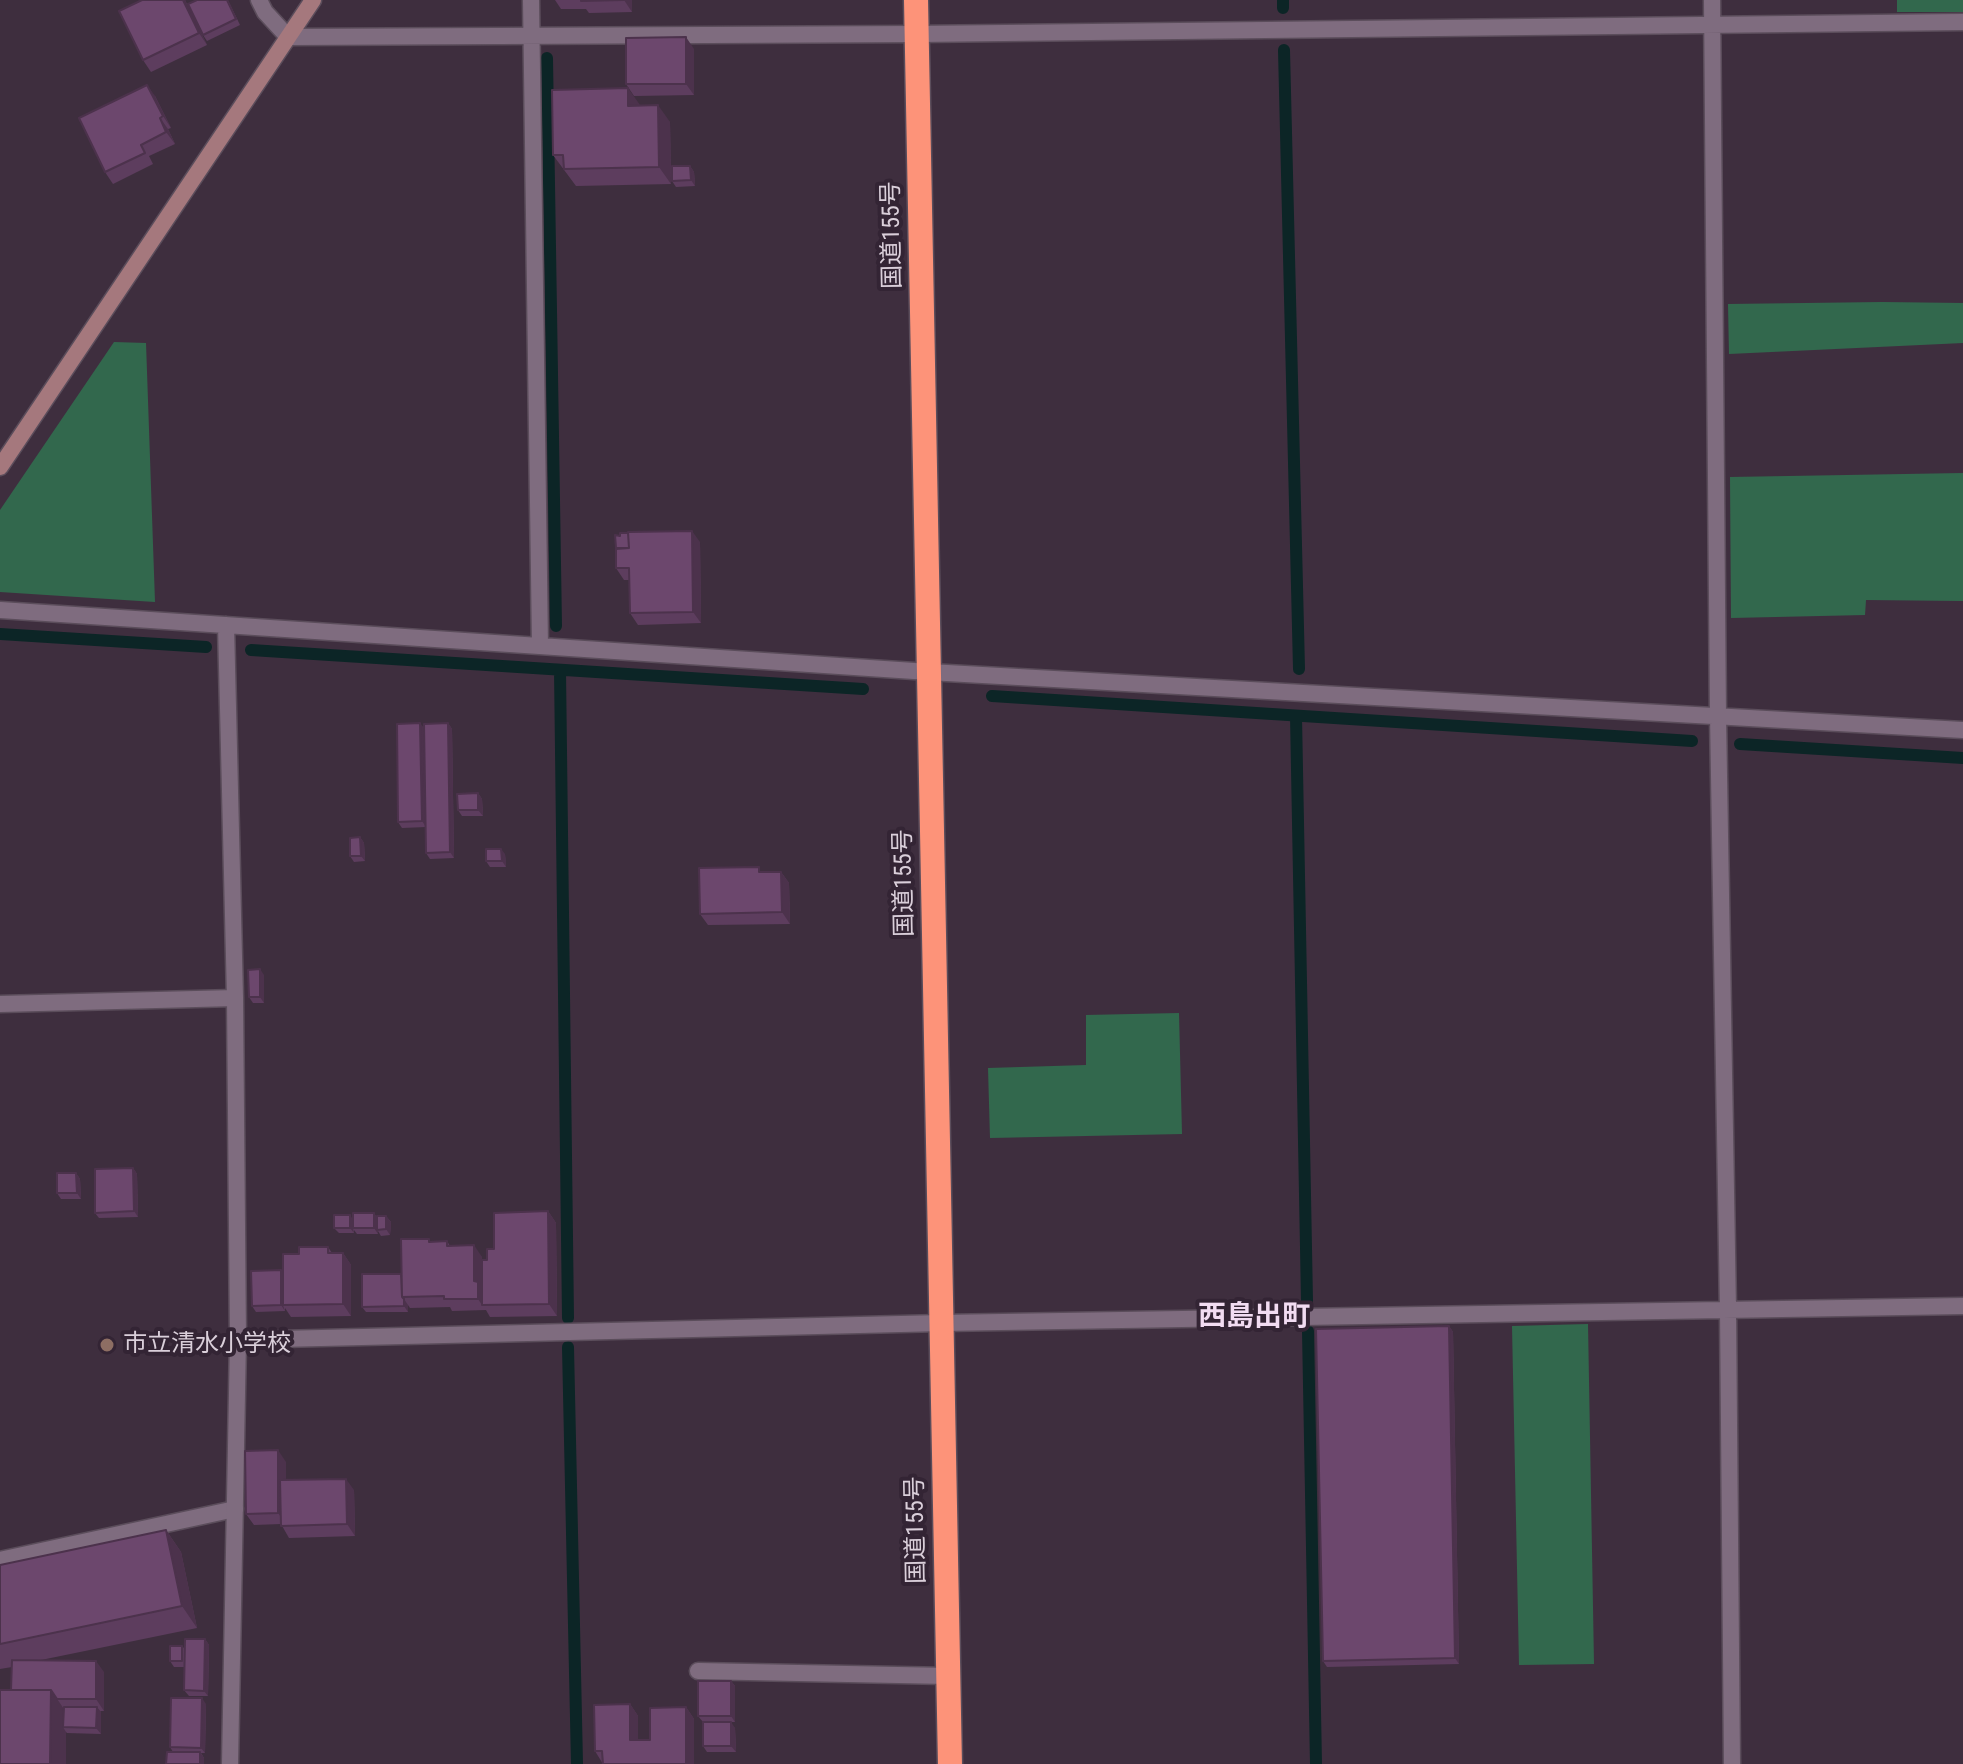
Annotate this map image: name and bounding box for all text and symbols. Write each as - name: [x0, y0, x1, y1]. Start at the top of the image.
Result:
- street label: 国道155号: [878, 181, 908, 289]
- street label: 国道155号: [890, 829, 920, 937]
- district label: 西島出町: [1198, 1301, 1310, 1335]
- place label: 市立清水小学校: [123, 1331, 291, 1359]
- marker: 市立清水小学校: [98, 1336, 116, 1354]
- street label: 国道155号: [902, 1476, 932, 1584]

